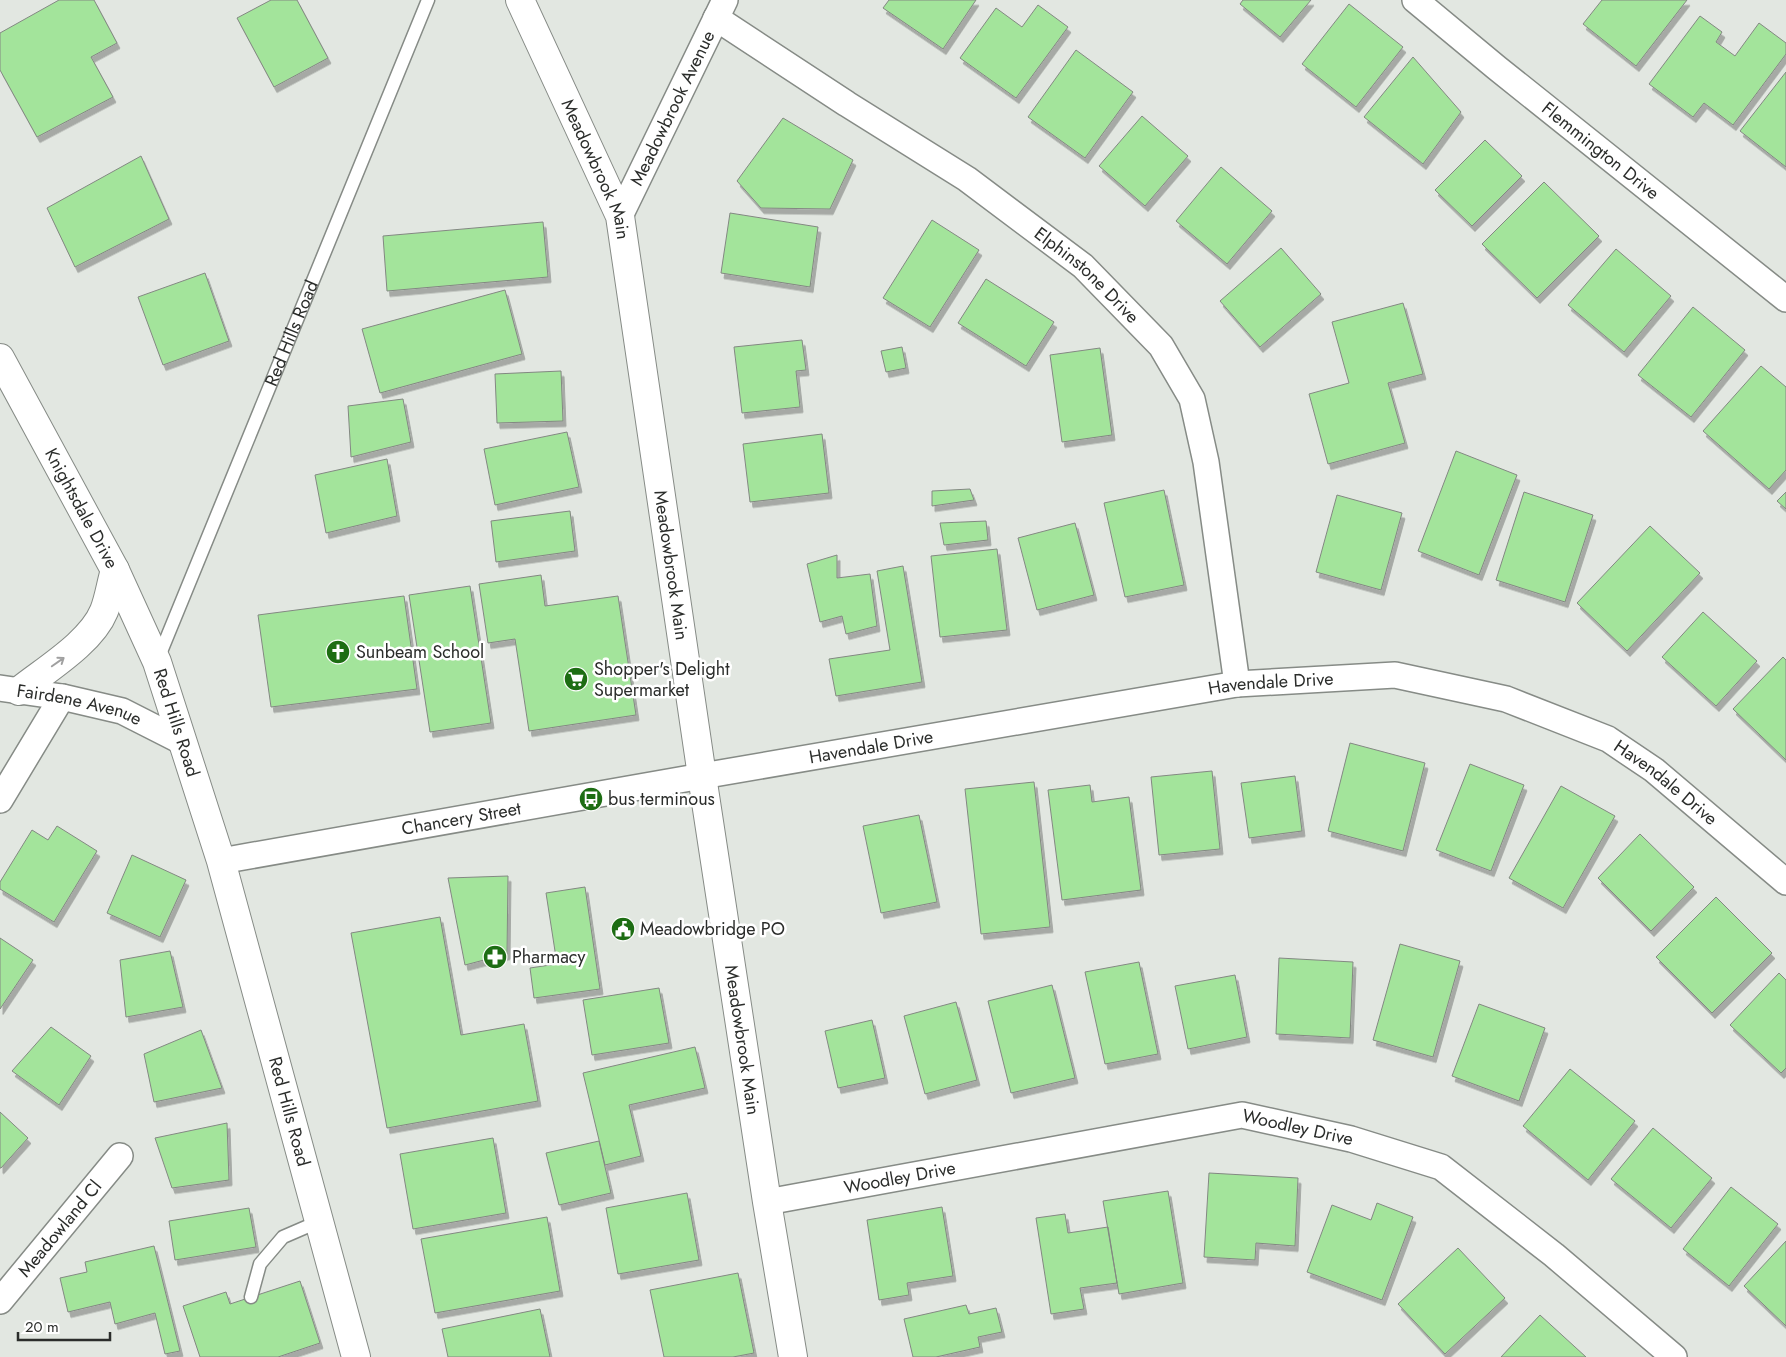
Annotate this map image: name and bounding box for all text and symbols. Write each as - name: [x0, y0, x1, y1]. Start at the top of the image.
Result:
- street label: Meadowbrook Avenue: [624, 26, 721, 190]
- street label: Meadowbrook Main: [555, 95, 636, 241]
- street label: Flemmington Drive: [1536, 96, 1665, 206]
- street label: Elphinstone Drive: [1029, 221, 1145, 329]
- street label: Red Hills Road: [258, 276, 325, 390]
- street label: Knightsdale Drive: [38, 443, 125, 573]
- street label: Meadowbrook Main: [647, 489, 695, 642]
- church icon: Sunbeam School: [325, 639, 351, 665]
- place label: Sunbeam School: [356, 639, 484, 665]
- place label: Shopper's Delight Supermarket: [594, 656, 730, 703]
- one-way arrow: [51, 657, 65, 667]
- street label: Red Hills Road: [147, 665, 206, 780]
- supermarket icon: Shopper's Delight Supermarket: [563, 666, 589, 692]
- street label: Havendale Drive: [1206, 666, 1334, 702]
- street label: Fairdene Avenue: [15, 678, 146, 732]
- street label: Havendale Drive: [807, 723, 935, 770]
- street label: Havendale Drive: [1609, 734, 1723, 831]
- bus stop icon: bus terminous: [578, 786, 604, 812]
- place label: bus terminous: [608, 786, 715, 812]
- street label: Chancery Street: [400, 795, 524, 842]
- public building icon: Meadowbridge PO: [610, 916, 636, 942]
- place label: Meadowbridge PO: [640, 916, 785, 942]
- pharmacy icon: Pharmacy: [482, 944, 508, 970]
- place label: Pharmacy: [512, 944, 585, 970]
- street label: Meadowbrook Main: [718, 963, 767, 1117]
- street label: Red Hills Road: [262, 1054, 316, 1169]
- street label: Woodley Drive: [1240, 1102, 1356, 1152]
- street label: Woodley Drive: [842, 1155, 958, 1201]
- street label: Meadowland Cl: [12, 1174, 108, 1283]
- scale bar: [18, 1310, 110, 1342]
- text: 20 m: [25, 1316, 59, 1338]

